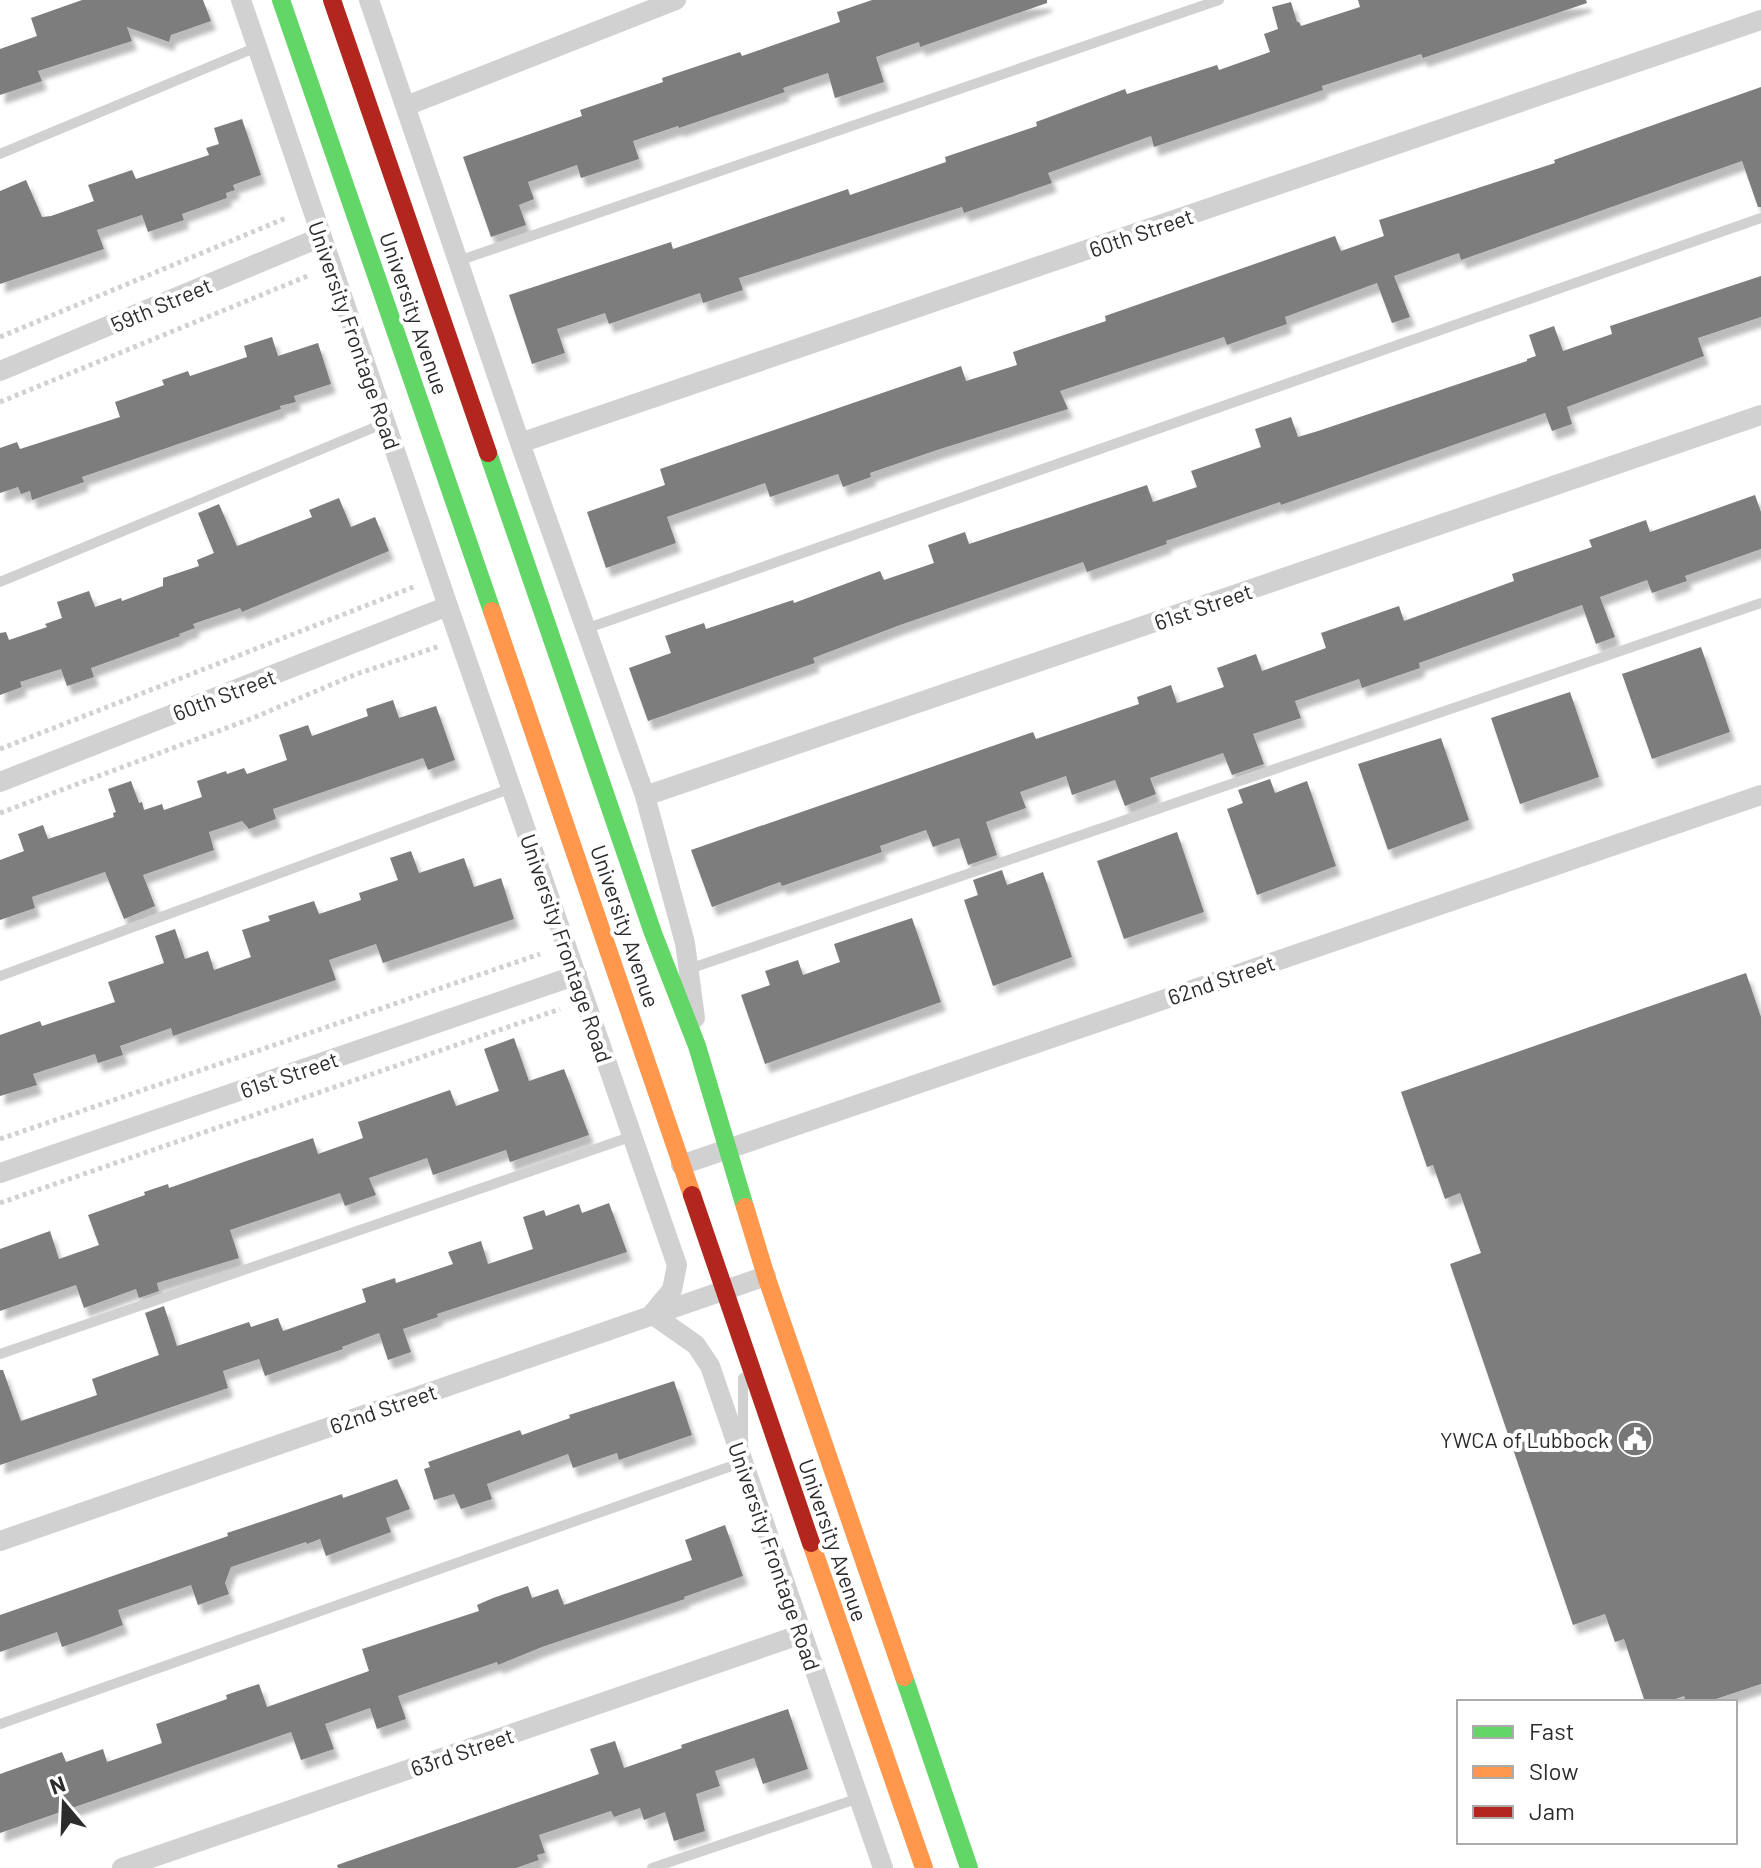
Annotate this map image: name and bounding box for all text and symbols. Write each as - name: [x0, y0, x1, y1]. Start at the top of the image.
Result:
- street label: 60th Street: [1086, 202, 1196, 262]
- street label: University Frontage Road: [304, 217, 406, 453]
- street label: University Avenue: [375, 228, 455, 398]
- street label: 59th Street: [107, 271, 215, 337]
- street label: 61st Street: [1151, 577, 1255, 635]
- street label: 60th Street: [169, 662, 279, 726]
- street label: University Frontage Road: [516, 830, 618, 1066]
- street label: University Avenue: [586, 841, 666, 1011]
- street label: 62nd Street: [1164, 949, 1278, 1009]
- street label: 61st Street: [237, 1045, 341, 1103]
- street label: 62nd Street: [326, 1378, 440, 1438]
- public building icon: YWCA of Lubbock: [1616, 1420, 1654, 1458]
- place label: YWCA of Lubbock: [1440, 1426, 1609, 1452]
- street label: University Frontage Road: [724, 1438, 826, 1674]
- street label: University Avenue: [794, 1455, 874, 1625]
- legend: [1457, 1700, 1737, 1844]
- text: Fast: [1529, 1716, 1574, 1745]
- street label: 63rd Street: [407, 1721, 517, 1781]
- text: Slow: [1529, 1756, 1578, 1785]
- north arrow: [24, 1764, 104, 1844]
- text: N: [46, 1769, 68, 1799]
- text: Jam: [1529, 1796, 1575, 1825]

